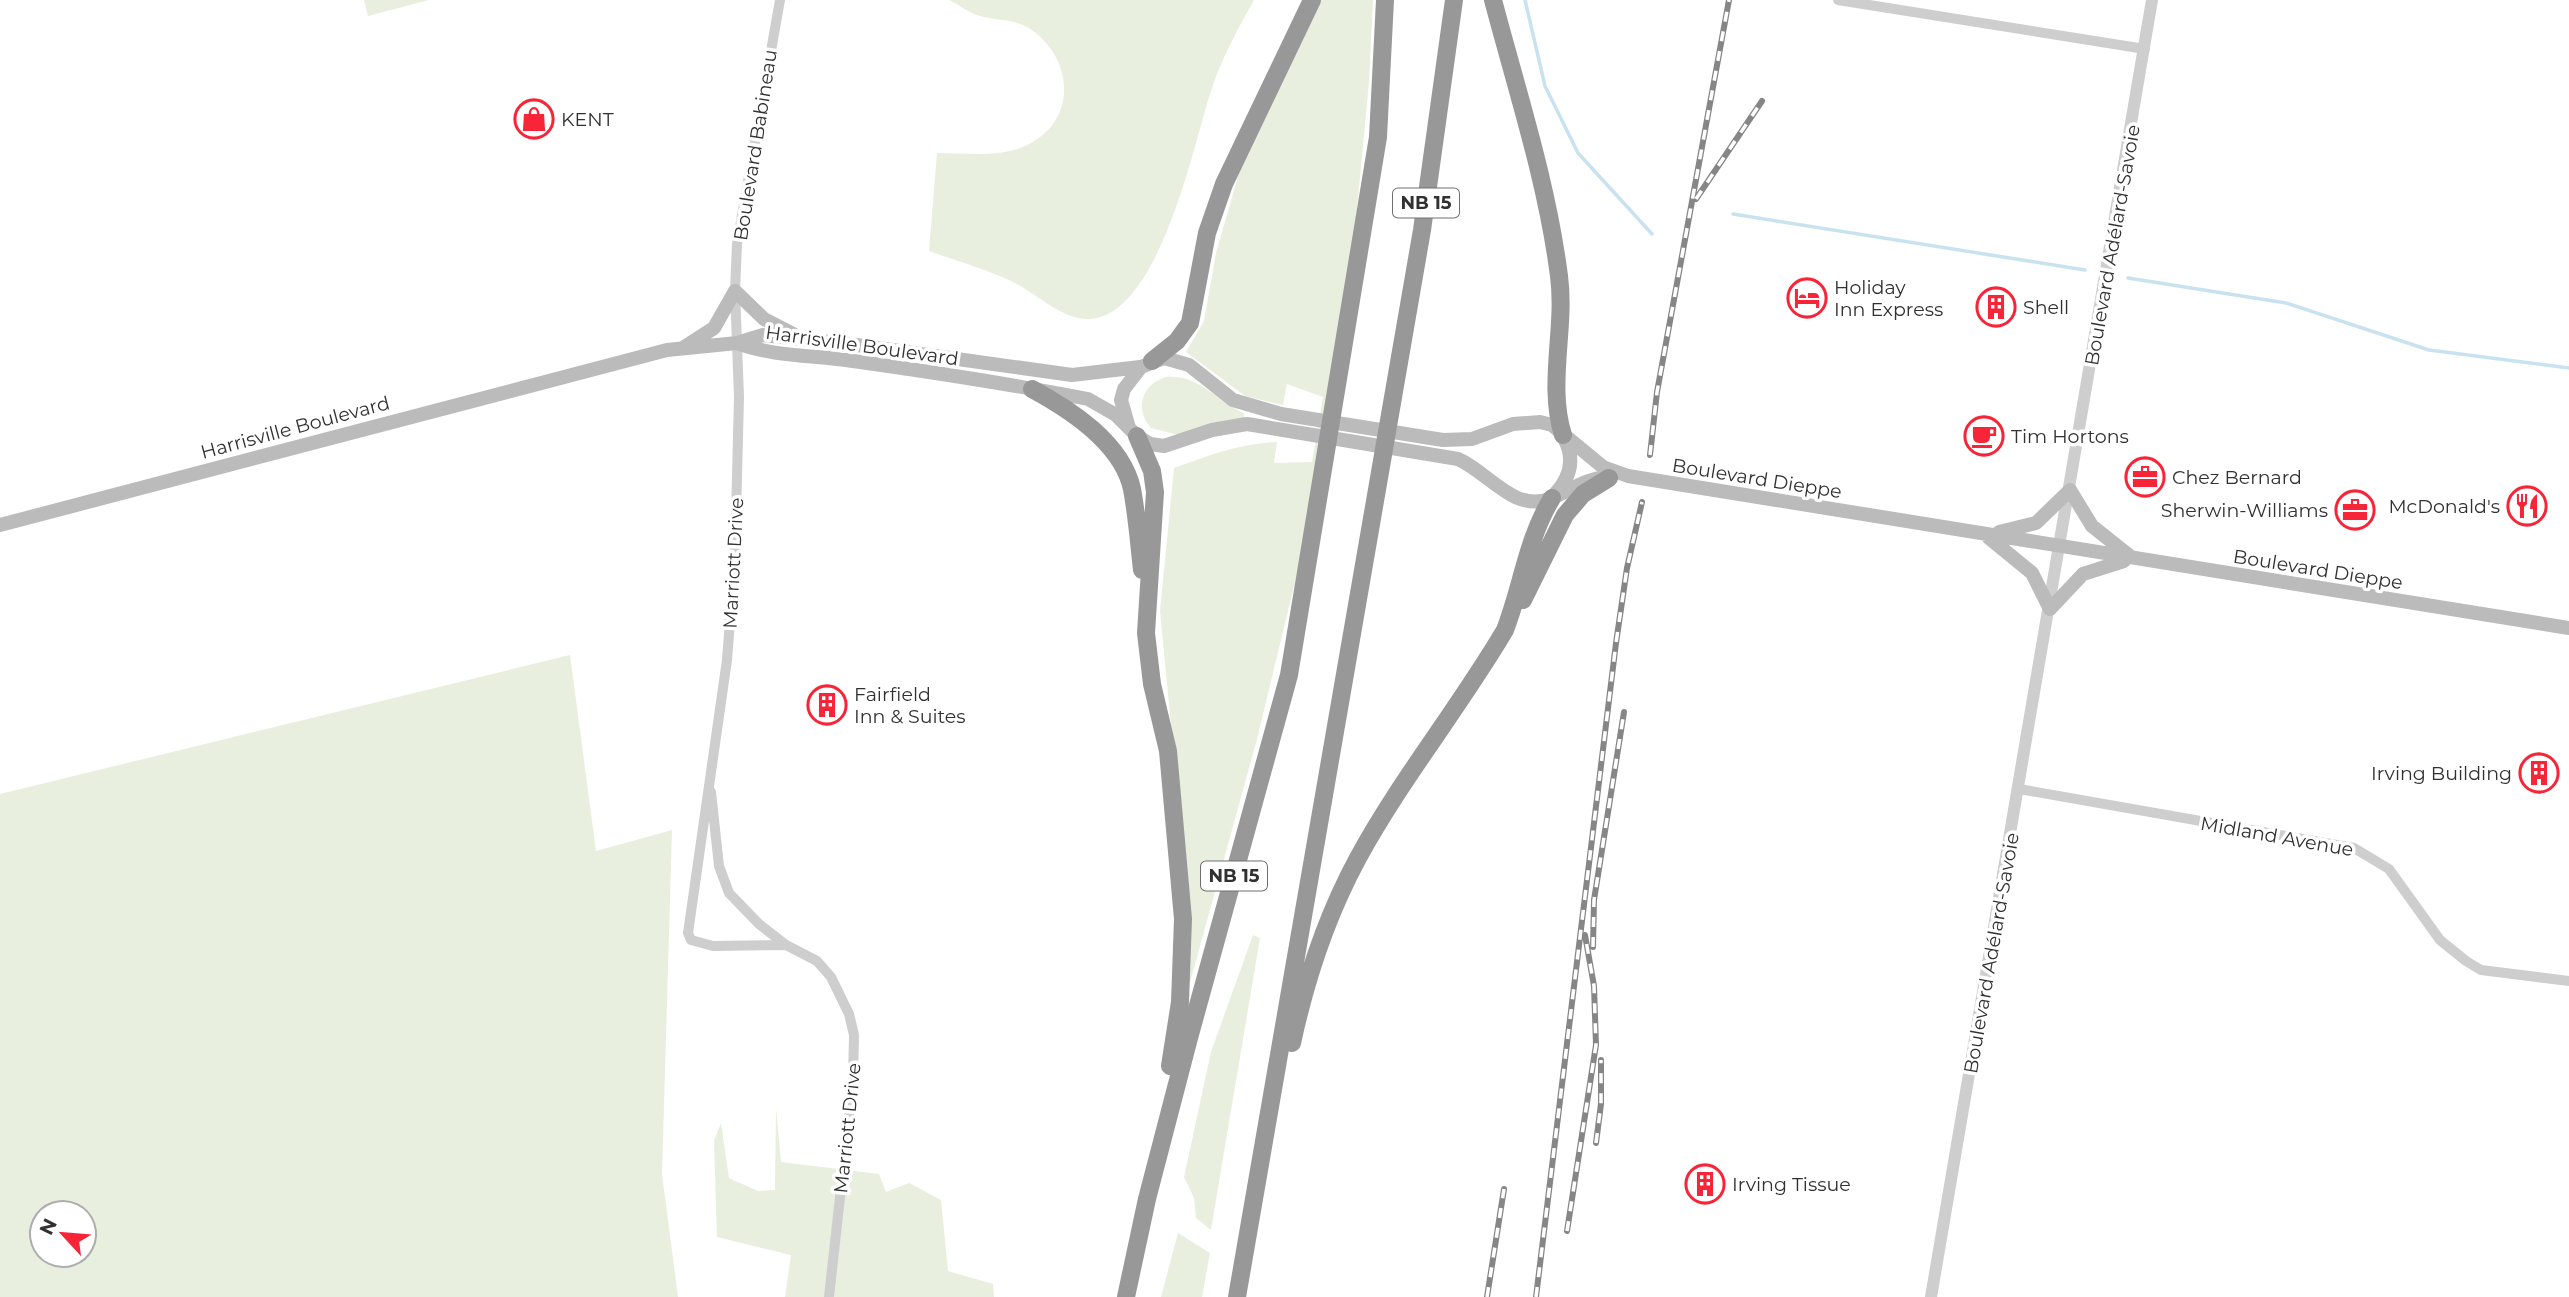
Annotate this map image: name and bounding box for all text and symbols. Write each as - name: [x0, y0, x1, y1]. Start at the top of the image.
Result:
- street label: Boulevard Babineau: [729, 48, 782, 242]
- shop icon: KENT: [513, 98, 555, 140]
- place label: KENT: [561, 108, 614, 131]
- street label: Boulevard Adélard-Savoie: [2080, 123, 2145, 367]
- road number: NB 15: [1393, 188, 1459, 218]
- place label: Holiday Inn Express: [1834, 276, 1943, 321]
- hotel icon: Holiday Inn Express: [1786, 277, 1828, 319]
- building icon: Shell: [1975, 286, 2017, 328]
- place label: Shell: [2023, 296, 2069, 319]
- street label: Harrisville Boulevard: [764, 321, 960, 370]
- street label: Harrisville Boulevard: [198, 391, 392, 464]
- cafe icon: Tim Hortons: [1963, 415, 2005, 457]
- place label: Tim Hortons: [2011, 425, 2129, 448]
- street label: Boulevard Dieppe: [1671, 454, 1843, 503]
- office icon: Chez Bernard: [2124, 456, 2166, 498]
- place label: Chez Bernard: [2172, 466, 2302, 489]
- restaurant icon: McDonald's: [2506, 485, 2548, 527]
- office icon: Sherwin-Williams: [2334, 489, 2376, 531]
- place label: McDonald's: [2388, 495, 2500, 518]
- street label: Marriott Drive: [719, 497, 748, 629]
- place label: Sherwin-Williams: [2161, 499, 2328, 522]
- street label: Boulevard Dieppe: [2232, 545, 2404, 594]
- place label: Fairfield Inn & Suites: [854, 683, 966, 728]
- building icon: Fairfield Inn & Suites: [806, 684, 848, 726]
- building icon: Irving Building: [2518, 752, 2560, 794]
- place label: Irving Building: [2371, 762, 2512, 785]
- street label: Midland Avenue: [2199, 812, 2355, 861]
- street label: Boulevard Adélard-Savoie: [1959, 831, 2024, 1075]
- road number: NB 15: [1201, 862, 1267, 890]
- street label: Marriott Drive: [829, 1062, 866, 1195]
- building icon: Irving Tissue: [1684, 1163, 1726, 1205]
- place label: Irving Tissue: [1732, 1173, 1851, 1196]
- north arrow: [28, 1199, 98, 1269]
- text: N: [34, 1215, 62, 1239]

